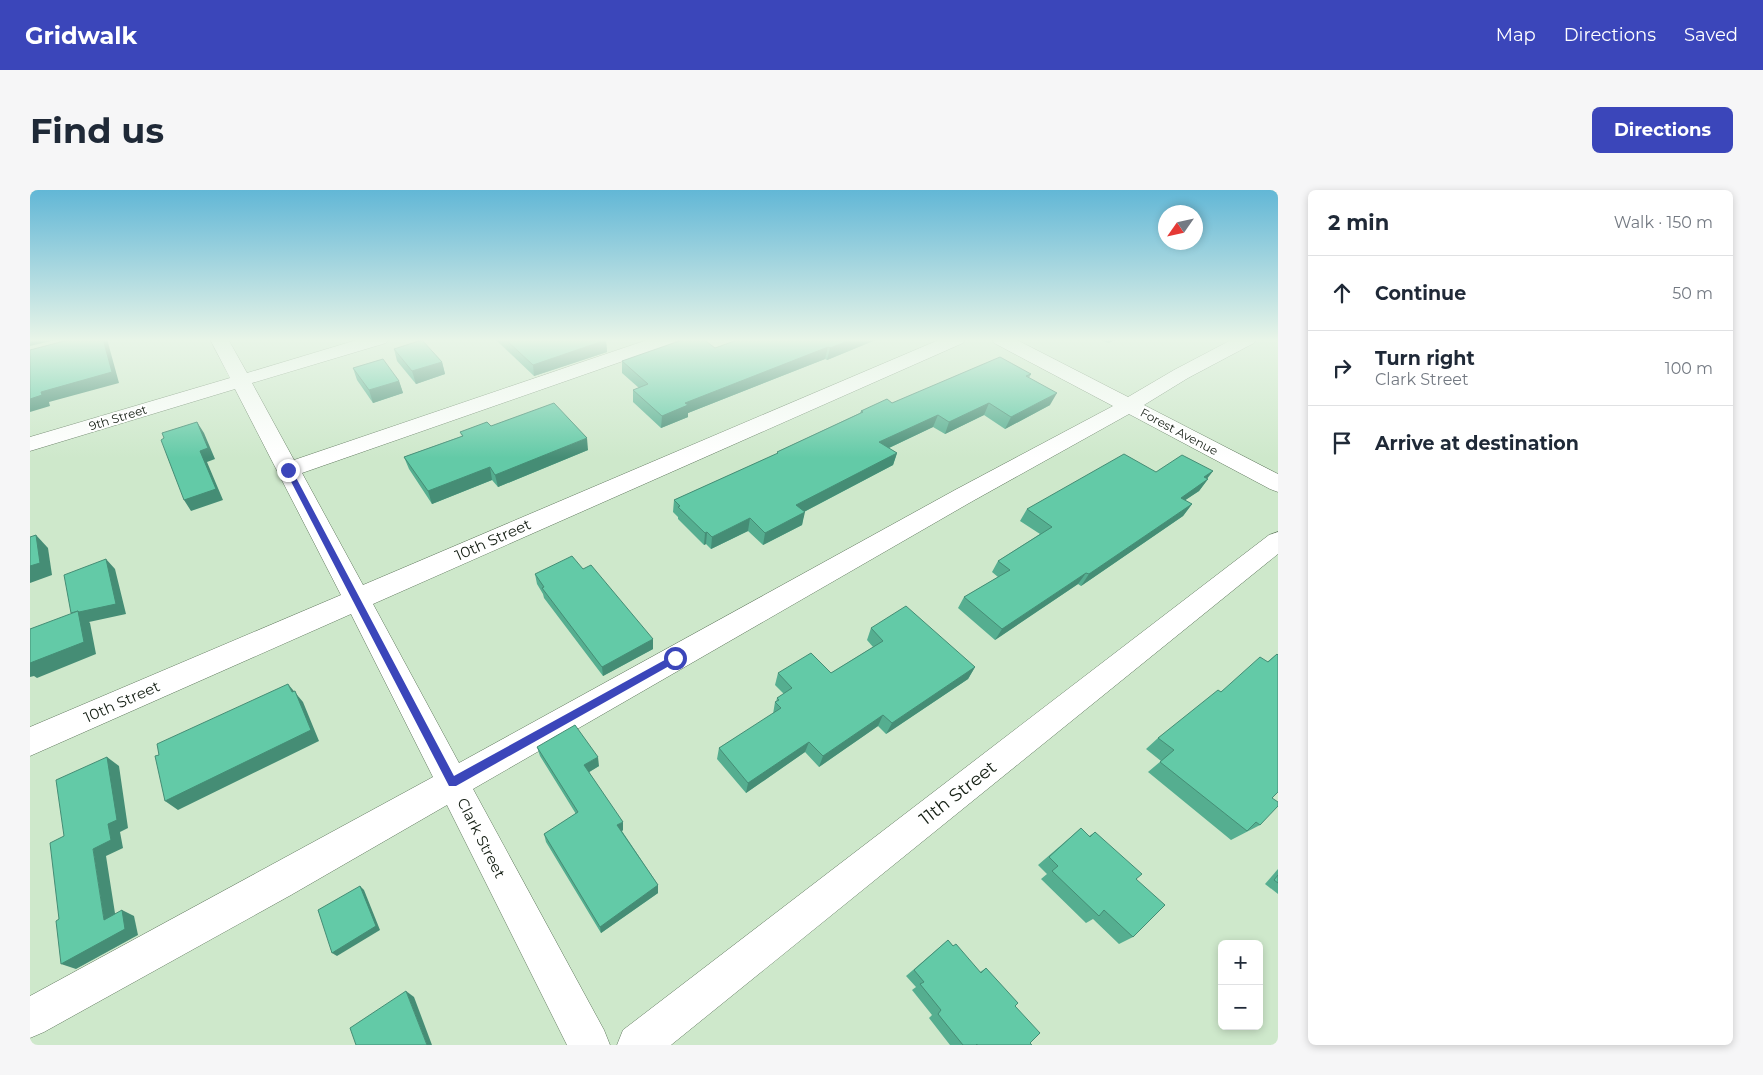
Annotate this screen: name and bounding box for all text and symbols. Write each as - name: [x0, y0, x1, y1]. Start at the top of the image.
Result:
- text: Gridwalk: [25, 21, 137, 50]
- text: Map: [1496, 24, 1536, 46]
- text: Directions: [1564, 24, 1656, 46]
- text: Saved: [1684, 24, 1738, 46]
- button: Directions: [1592, 107, 1733, 153]
- text: Find us: [30, 109, 164, 152]
- north arrow: [1158, 205, 1203, 250]
- text: 2 min: [1328, 210, 1389, 235]
- text: Walk · 150 m: [1614, 213, 1713, 232]
- icon: ahead: [1328, 279, 1356, 307]
- text: Continue: [1375, 282, 1466, 305]
- text: 50 m: [1672, 284, 1713, 303]
- text: Turn right: [1375, 347, 1475, 370]
- icon: right: [1328, 354, 1356, 382]
- text: 100 m: [1665, 359, 1713, 378]
- text: Clark Street: [1375, 370, 1469, 389]
- street label: 9th Street: [87, 402, 149, 433]
- street label: Forest Avenue: [1138, 405, 1221, 458]
- icon: arrive: [1328, 429, 1356, 457]
- text: Arrive at destination: [1375, 432, 1579, 455]
- route end: [277, 459, 300, 482]
- street label: 10th Street: [452, 514, 534, 565]
- route start: [664, 647, 687, 670]
- street label: 10th Street: [81, 676, 163, 727]
- street label: 11th Street: [915, 756, 1001, 830]
- street label: Clark Street: [453, 794, 510, 881]
- map controls: [1218, 940, 1263, 1030]
- button: +: [1218, 940, 1263, 985]
- button: −: [1218, 985, 1263, 1030]

